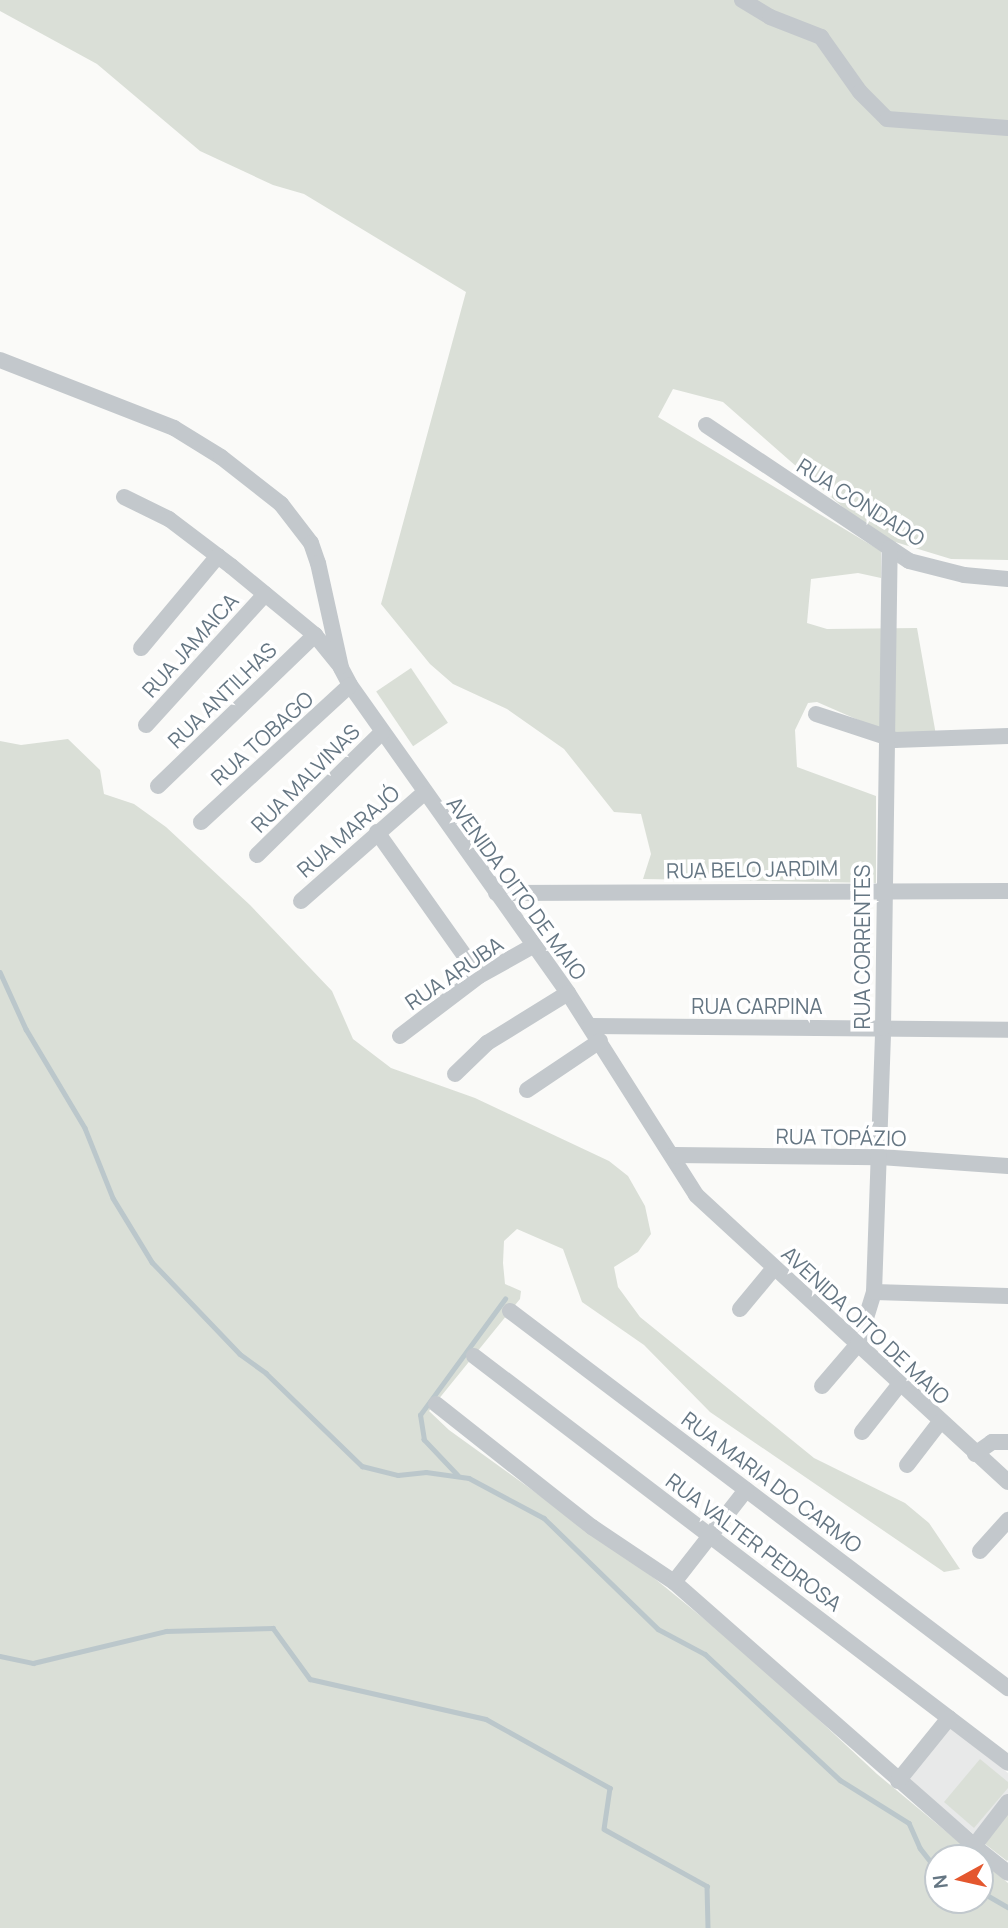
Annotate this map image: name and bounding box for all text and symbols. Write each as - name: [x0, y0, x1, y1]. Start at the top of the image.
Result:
- street label: RUA CONDADO: [793, 453, 929, 551]
- street label: RUA JAMAICA: [137, 588, 243, 702]
- street label: RUA ANTILHAS: [163, 637, 281, 753]
- street label: RUA TOBAGO: [206, 686, 318, 790]
- street label: RUA MALVINAS: [246, 719, 364, 837]
- street label: RUA MARAJÓ: [292, 780, 404, 882]
- street label: AVENIDA OITO DE MAIO: [442, 791, 592, 985]
- street label: RUA BELO JARDIM: [666, 855, 838, 883]
- street label: RUA CORRENTES: [849, 865, 875, 1029]
- street label: RUA ARUBA: [400, 931, 508, 1015]
- street label: RUA CARPINA: [691, 993, 823, 1019]
- street label: RUA TOPÁZIO: [776, 1123, 906, 1151]
- street label: AVENIDA OITO DE MAIO: [777, 1241, 955, 1409]
- street label: RUA MARIA DO CARMO: [677, 1406, 867, 1558]
- street label: RUA VALTER PEDROSA: [661, 1468, 847, 1616]
- north arrow: [924, 1844, 994, 1914]
- text: N: [926, 1873, 954, 1890]

